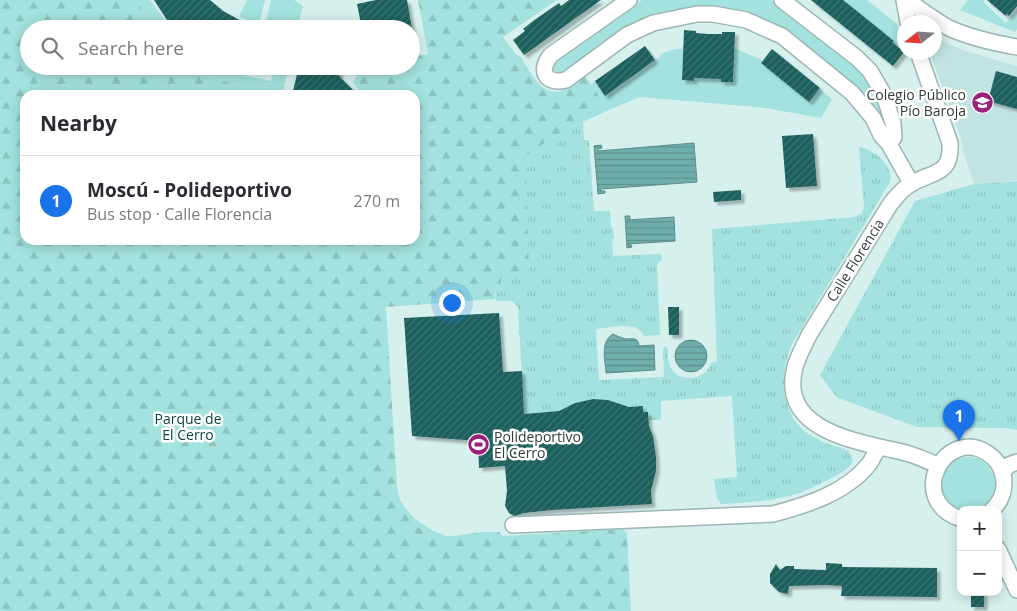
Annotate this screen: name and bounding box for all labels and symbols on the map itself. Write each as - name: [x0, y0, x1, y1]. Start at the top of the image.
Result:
- north arrow: [897, 15, 942, 60]
- place label: Colegio Público Pío Baroja: [866, 85, 966, 120]
- school or university icon: Colegio Público Pío Baroja: [970, 90, 994, 114]
- street label: Calle Florencia: [822, 215, 888, 305]
- your location: [439, 290, 465, 316]
- pin: 1: [943, 400, 975, 441]
- park label: Parque de El Cerro: [155, 409, 222, 444]
- place label: Polideportivo El Cerro: [494, 427, 581, 462]
- sports icon: Polideportivo El Cerro: [466, 432, 490, 456]

